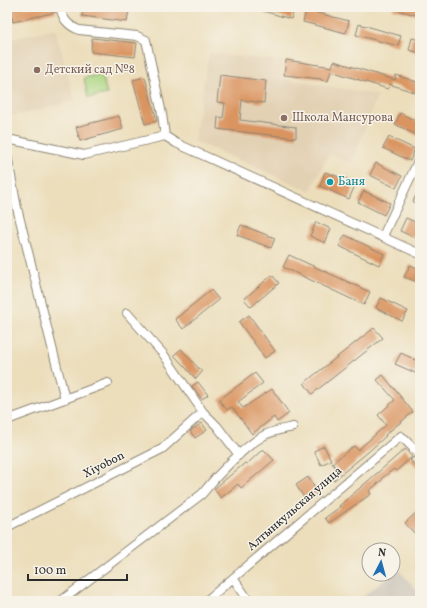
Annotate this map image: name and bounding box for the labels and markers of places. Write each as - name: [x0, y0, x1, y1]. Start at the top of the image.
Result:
- place label: Детский сад №8: [45, 62, 135, 78]
- marker: Детский сад №8: [32, 65, 42, 75]
- place label: Школа Мансурова: [292, 110, 393, 126]
- marker: Школа Мансурова: [279, 113, 289, 123]
- place label: Баня: [338, 174, 365, 190]
- marker: Баня: [325, 177, 335, 187]

